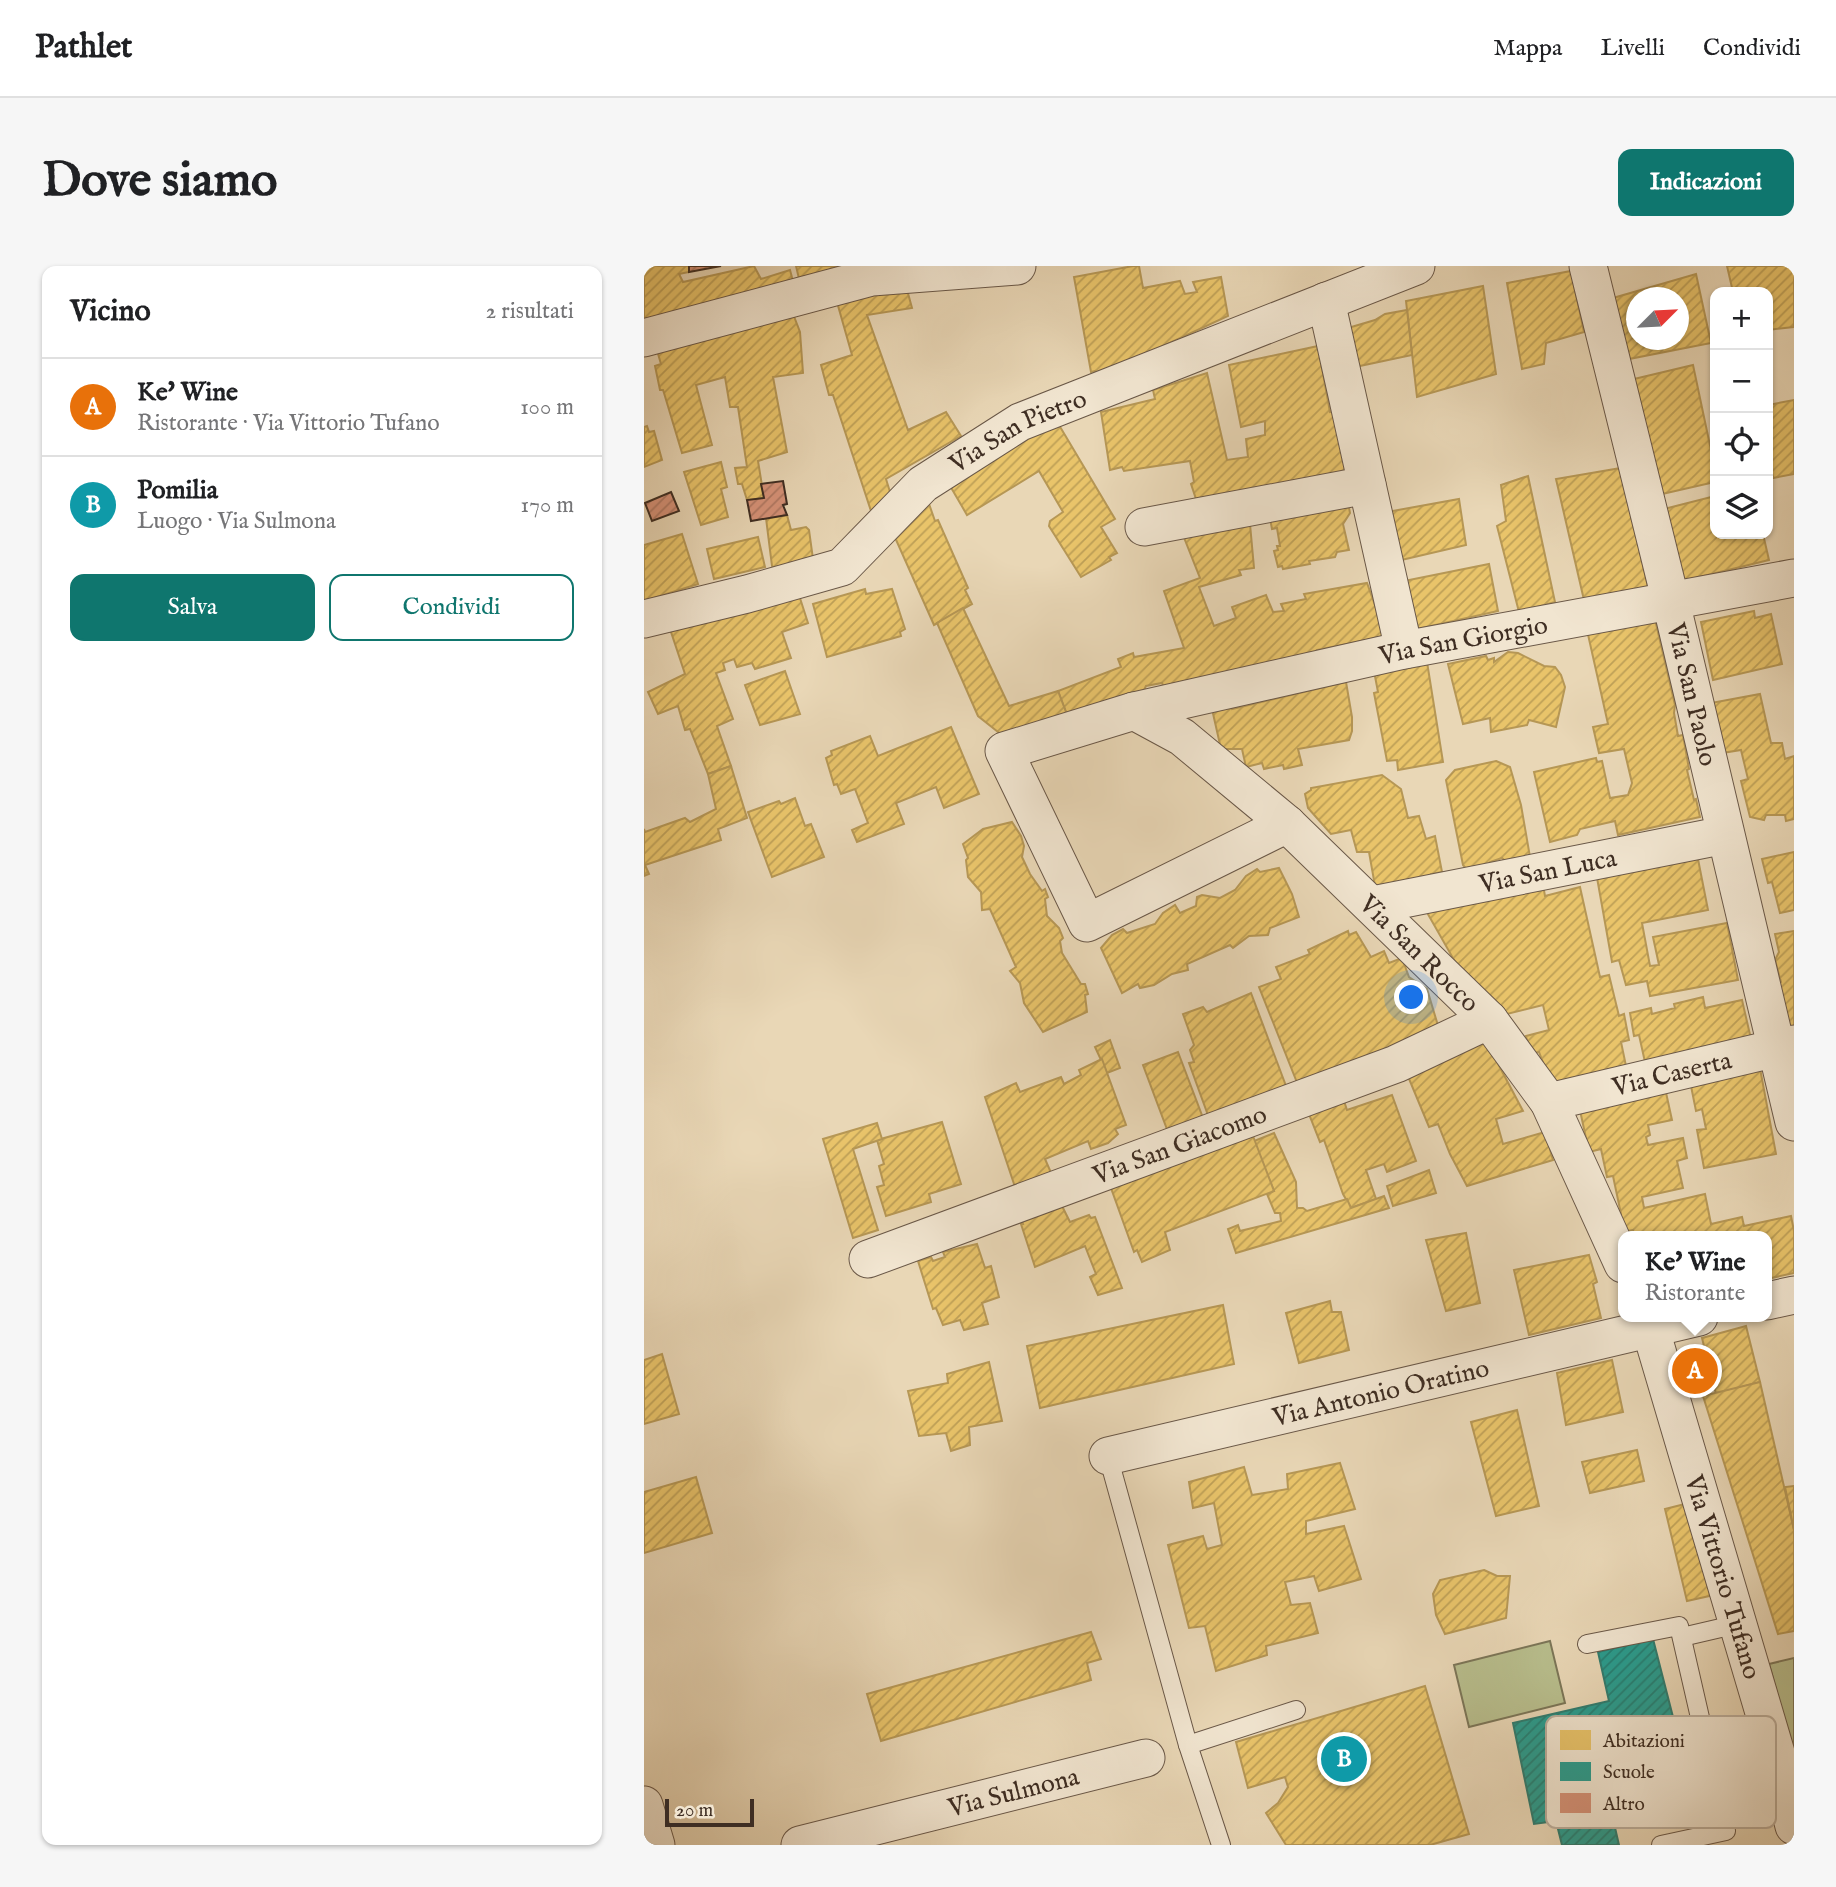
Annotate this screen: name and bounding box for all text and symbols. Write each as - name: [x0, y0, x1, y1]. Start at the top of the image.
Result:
- text: Pathlet: [35, 27, 132, 69]
- text: Mappa: [1493, 33, 1562, 64]
- text: Livelli: [1600, 33, 1665, 64]
- text: Condividi: [1703, 33, 1801, 64]
- button: Indicazioni: [1618, 149, 1794, 216]
- text: Dove siamo: [42, 151, 278, 213]
- north arrow: [1626, 287, 1689, 350]
- map controls: [1710, 287, 1773, 539]
- button: +: [1710, 287, 1773, 350]
- text: Vicino: [70, 293, 151, 331]
- text: 2 risultati: [485, 297, 574, 326]
- button: −: [1710, 350, 1773, 413]
- text: Ke' Wine: [137, 376, 238, 409]
- street label: Via San Pietro: [942, 382, 1092, 482]
- text: A: [85, 393, 101, 422]
- text: 100 m: [520, 393, 574, 422]
- text: Ristorante · Via Vittorio Tufano: [137, 409, 440, 438]
- button: locate: [1710, 413, 1773, 476]
- text: Pomilia: [137, 474, 218, 507]
- button: layers: [1710, 476, 1773, 539]
- text: B: [85, 491, 101, 520]
- text: 170 m: [521, 491, 574, 520]
- text: Luogo · Via Sulmona: [137, 507, 336, 536]
- button: Salva: [70, 574, 315, 641]
- button: Condividi: [329, 574, 574, 641]
- street label: Via San Giorgio: [1375, 609, 1550, 673]
- street label: Via San Paolo: [1658, 619, 1724, 770]
- street label: Via San Luca: [1475, 842, 1620, 902]
- street label: Via San Rocco: [1351, 887, 1486, 1020]
- your location: [1394, 980, 1428, 1014]
- street label: Via Caserta: [1608, 1044, 1736, 1105]
- street label: Via San Giacomo: [1087, 1098, 1272, 1193]
- popup: [1618, 1231, 1772, 1322]
- text: Ke' Wine: [1644, 1246, 1746, 1279]
- text: Ristorante: [1644, 1279, 1745, 1308]
- pin: A: [1672, 1345, 1718, 1397]
- street label: Via Antonio Oratino: [1268, 1352, 1493, 1435]
- street label: Via Vittorio Tufano: [1676, 1470, 1768, 1683]
- legend: [1546, 1716, 1776, 1828]
- text: Abitazioni: [1602, 1730, 1685, 1754]
- pin: B: [1321, 1733, 1367, 1785]
- street label: Via Sulmona: [944, 1760, 1083, 1825]
- text: Scuole: [1603, 1761, 1655, 1785]
- text: Altro: [1602, 1793, 1645, 1817]
- scale bar: [665, 1796, 754, 1828]
- text: 20 m: [676, 1799, 713, 1823]

